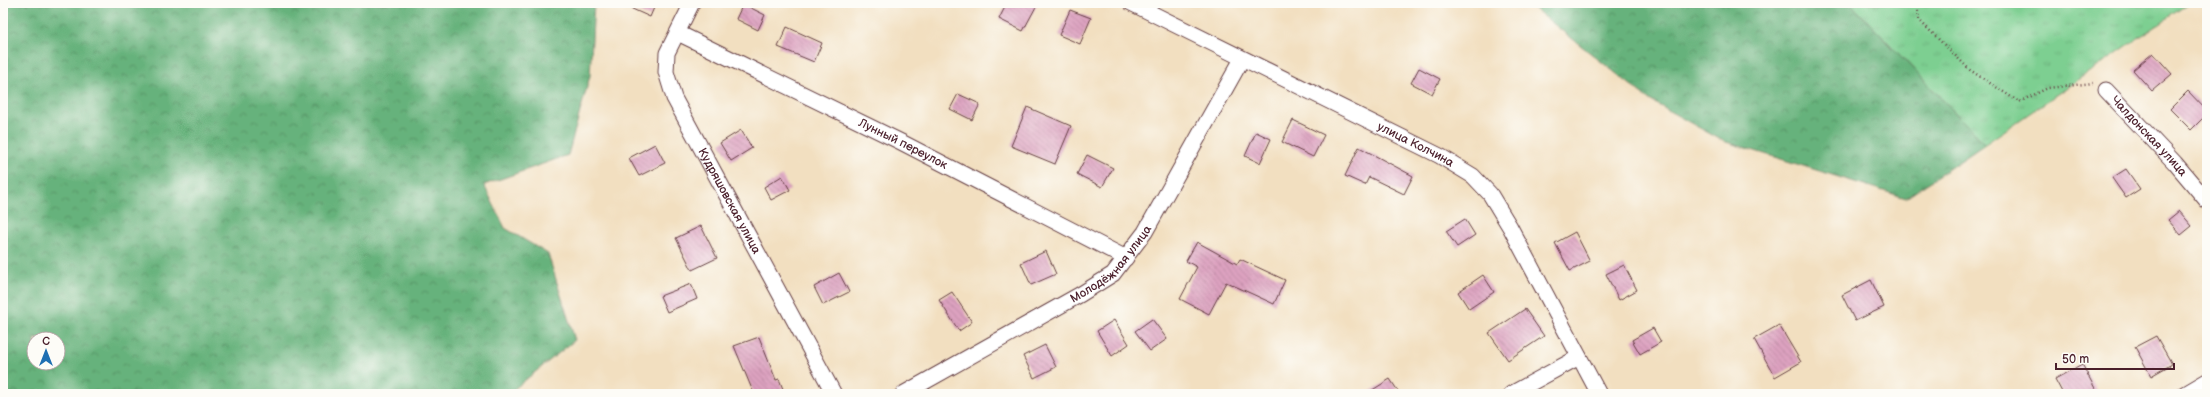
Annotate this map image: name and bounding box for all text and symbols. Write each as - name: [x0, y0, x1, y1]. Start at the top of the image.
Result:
- street label: Чалдонская улица: [2108, 93, 2190, 179]
- street label: Лунный переулок: [855, 115, 951, 173]
- street label: улица Колчина: [1375, 119, 1457, 170]
- street label: Кудряшовская улица: [695, 145, 764, 256]
- street label: Молодёжная улица: [1067, 223, 1155, 306]
- north arrow: [26, 331, 66, 371]
- text: С: [42, 335, 50, 348]
- scale bar: [2056, 345, 2174, 371]
- text: 50 m: [2062, 352, 2089, 367]

